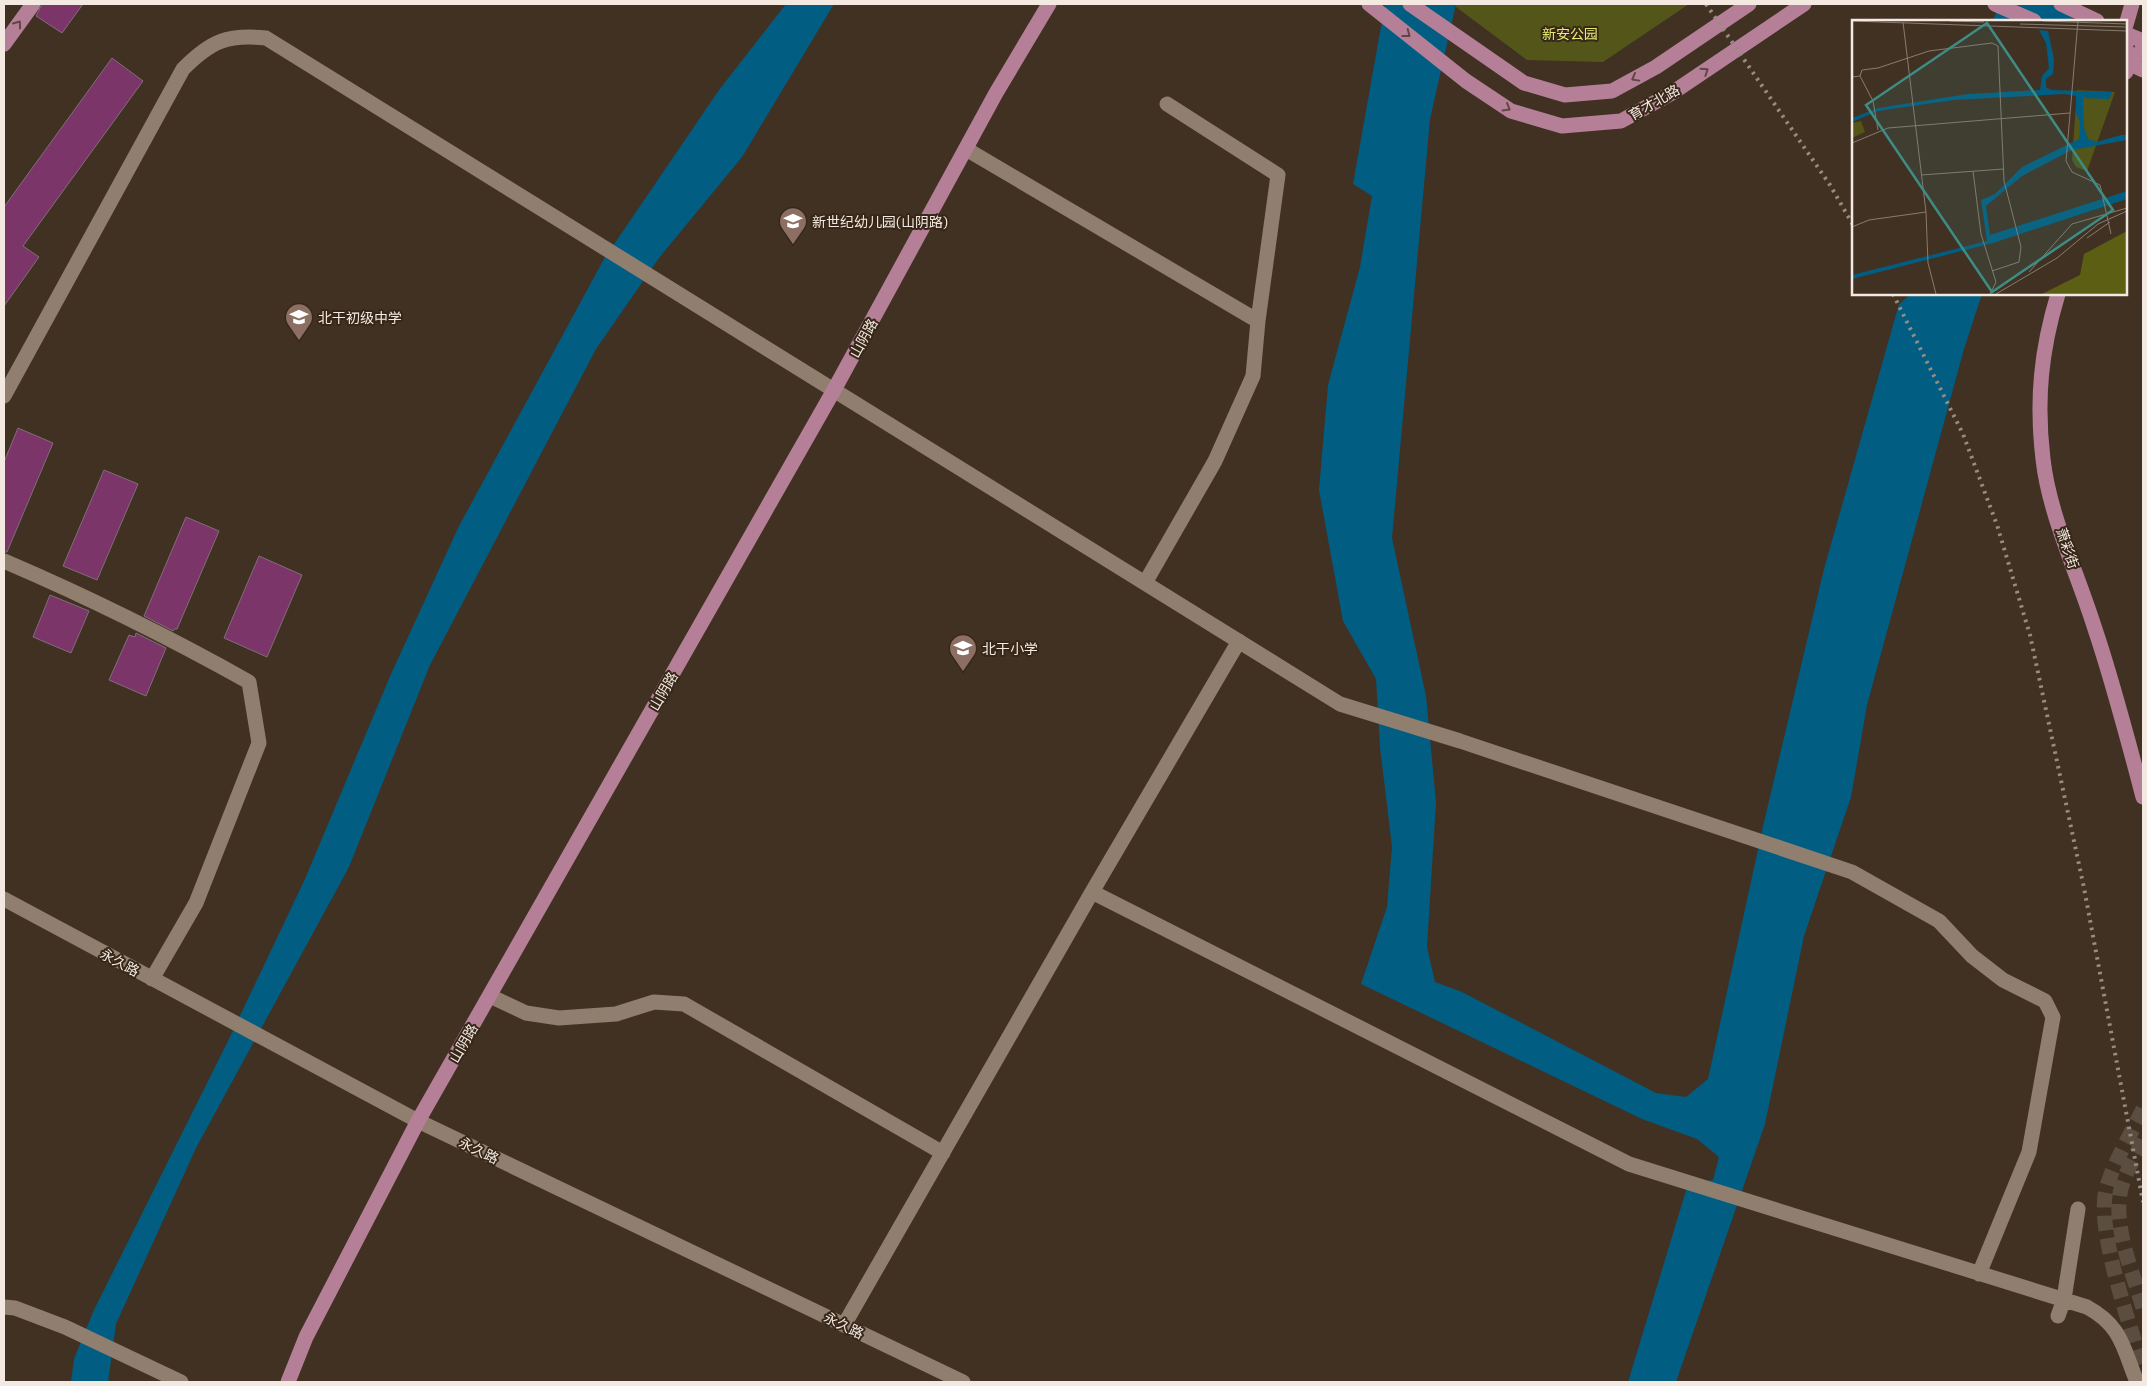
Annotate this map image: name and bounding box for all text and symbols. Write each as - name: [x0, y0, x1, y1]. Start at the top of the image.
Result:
- inset map: [1852, 20, 2127, 295]
- one-way arrow: [13, 21, 21, 30]
- park label: 新安公园: [1542, 25, 1598, 42]
- one-way arrow: [1401, 29, 1410, 37]
- one-way arrow: [1699, 68, 1708, 77]
- one-way arrow: [1631, 72, 1640, 82]
- street label: 育才北路: [1626, 81, 1682, 123]
- one-way arrow: [1501, 102, 1510, 112]
- school or university icon: 新世纪幼儿园(山阴路): [778, 206, 808, 245]
- place label: 新世纪幼儿园(山阴路): [812, 213, 948, 230]
- school or university icon: 北干初级中学: [284, 302, 314, 341]
- place label: 北干初级中学: [318, 309, 402, 326]
- street label: 山阴路: [845, 316, 881, 360]
- street label: 萧彩街: [2053, 525, 2083, 571]
- school or university icon: 北干小学: [948, 633, 978, 672]
- place label: 北干小学: [982, 640, 1038, 657]
- street label: 山阴路: [645, 669, 681, 713]
- street label: 永久路: [97, 945, 143, 979]
- street label: 山阴路: [445, 1021, 481, 1065]
- street label: 永久路: [456, 1133, 502, 1167]
- street label: 永久路: [821, 1308, 867, 1342]

